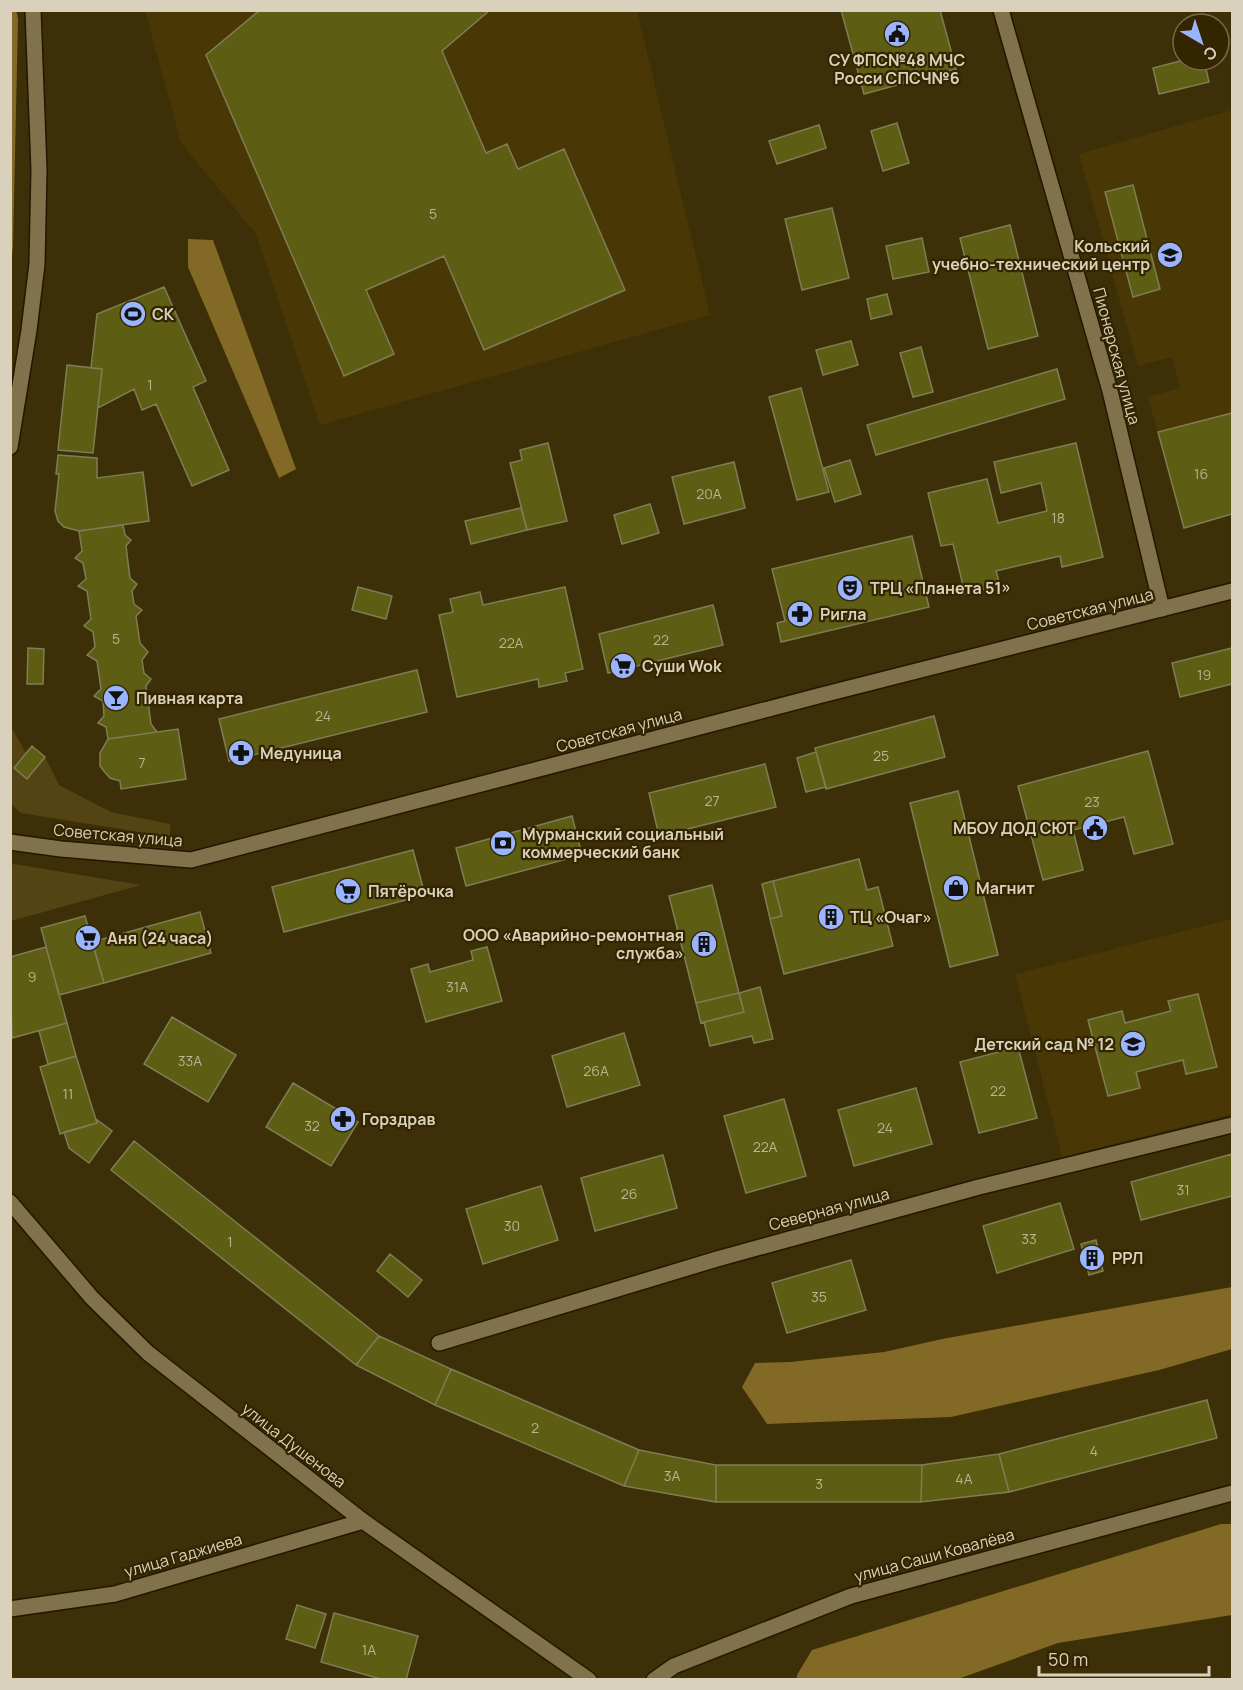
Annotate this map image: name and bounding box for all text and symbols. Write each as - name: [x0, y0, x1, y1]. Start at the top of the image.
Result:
- north arrow: [1171, 12, 1231, 72]
- public building icon: СУ ФПС№48 МЧС Росси СПСЧ№6: [882, 19, 912, 49]
- text: С: [1199, 41, 1222, 66]
- place label: СУ ФПС№48 МЧС Росси СПСЧ№6: [829, 49, 965, 89]
- house number: 5: [429, 204, 437, 223]
- place label: Кольский учебно-технический центр: [932, 235, 1150, 275]
- school or university icon: Кольский учебно-технический центр: [1155, 240, 1185, 270]
- street label: Пионерская улица: [1088, 285, 1146, 427]
- sports icon: СК: [118, 299, 148, 329]
- place label: СК: [152, 303, 175, 325]
- house number: 1: [147, 375, 153, 394]
- house number: 16: [1194, 464, 1208, 483]
- house number: 20А: [696, 484, 722, 503]
- house number: 18: [1051, 508, 1065, 527]
- theatre icon: ТРЦ «Планета 51»: [835, 573, 865, 603]
- place label: ТРЦ «Планета 51»: [870, 577, 1011, 599]
- street label: Советская улица: [1024, 583, 1156, 635]
- pharmacy icon: Ригла: [785, 599, 815, 629]
- place label: Ригла: [820, 603, 866, 625]
- house number: 5: [112, 629, 120, 648]
- house number: 22: [653, 630, 669, 649]
- house number: 22А: [499, 633, 523, 652]
- supermarket icon: Суши Wok: [608, 651, 638, 681]
- place label: Суши Wok: [642, 655, 722, 677]
- house number: 19: [1197, 665, 1211, 684]
- bar icon: Пивная карта: [101, 683, 131, 713]
- place label: Пивная карта: [136, 687, 243, 709]
- street label: Советская улица: [554, 703, 684, 757]
- house number: 24: [315, 706, 331, 725]
- pharmacy icon: Медуница: [226, 738, 256, 768]
- place label: Медуница: [260, 742, 342, 764]
- house number: 25: [873, 746, 889, 765]
- house number: 7: [138, 753, 146, 772]
- house number: 27: [704, 791, 720, 810]
- house number: 23: [1084, 792, 1100, 811]
- public building icon: МБОУ ДОД СЮТ: [1080, 813, 1110, 843]
- place label: МБОУ ДОД СЮТ: [953, 817, 1076, 839]
- street label: Советская улица: [52, 818, 184, 852]
- place label: Мурманский социальный коммерческий банк: [522, 823, 724, 863]
- bank icon: Мурманский социальный коммерческий банк: [488, 828, 518, 858]
- shop icon: Магнит: [941, 873, 971, 903]
- supermarket icon: Пятёрочка: [333, 876, 363, 906]
- place label: Магнит: [976, 877, 1035, 899]
- place label: Пятёрочка: [368, 880, 454, 902]
- building icon: ТЦ «Очаг»: [816, 902, 846, 932]
- place label: ТЦ «Очаг»: [850, 906, 932, 928]
- supermarket icon: Аня (24 часа): [73, 923, 103, 953]
- place label: ООО «Аварийно-ремонтная служба»: [463, 924, 684, 964]
- place label: Аня (24 часа): [107, 927, 213, 949]
- building icon: ООО «Аварийно-ремонтная служба»: [689, 929, 719, 959]
- house number: 9: [28, 967, 36, 986]
- house number: 31А: [446, 977, 468, 996]
- school or university icon: Детский сад № 12: [1118, 1029, 1148, 1059]
- place label: Детский сад № 12: [974, 1033, 1114, 1055]
- house number: 33А: [178, 1051, 202, 1070]
- house number: 26А: [583, 1061, 609, 1080]
- house number: 22: [990, 1081, 1006, 1100]
- house number: 11: [63, 1084, 73, 1103]
- pharmacy icon: Горздрав: [328, 1104, 358, 1134]
- place label: Горздрав: [362, 1108, 435, 1130]
- house number: 32: [304, 1116, 320, 1135]
- house number: 24: [877, 1118, 893, 1137]
- house number: 22А: [753, 1137, 777, 1156]
- house number: 31: [1176, 1180, 1190, 1199]
- street label: Северная улица: [766, 1182, 892, 1236]
- house number: 26: [621, 1184, 637, 1203]
- house number: 30: [504, 1216, 520, 1235]
- house number: 33: [1021, 1229, 1037, 1248]
- house number: 1: [227, 1232, 233, 1251]
- building icon: РРЛ: [1077, 1243, 1107, 1273]
- place label: РРЛ: [1112, 1247, 1143, 1269]
- house number: 35: [811, 1287, 827, 1306]
- street label: улица Душенова: [237, 1397, 351, 1493]
- house number: 2: [531, 1418, 539, 1437]
- house number: 4: [1090, 1441, 1098, 1460]
- house number: 3А: [664, 1466, 680, 1485]
- house number: 4А: [955, 1469, 973, 1488]
- house number: 3: [815, 1474, 823, 1493]
- street label: улица Саши Ковалёва: [851, 1523, 1017, 1587]
- street label: улица Гаджиева: [122, 1528, 244, 1582]
- scale bar: [1039, 1639, 1208, 1677]
- house number: 1А: [362, 1640, 376, 1659]
- text: 50 m: [1048, 1647, 1088, 1671]

